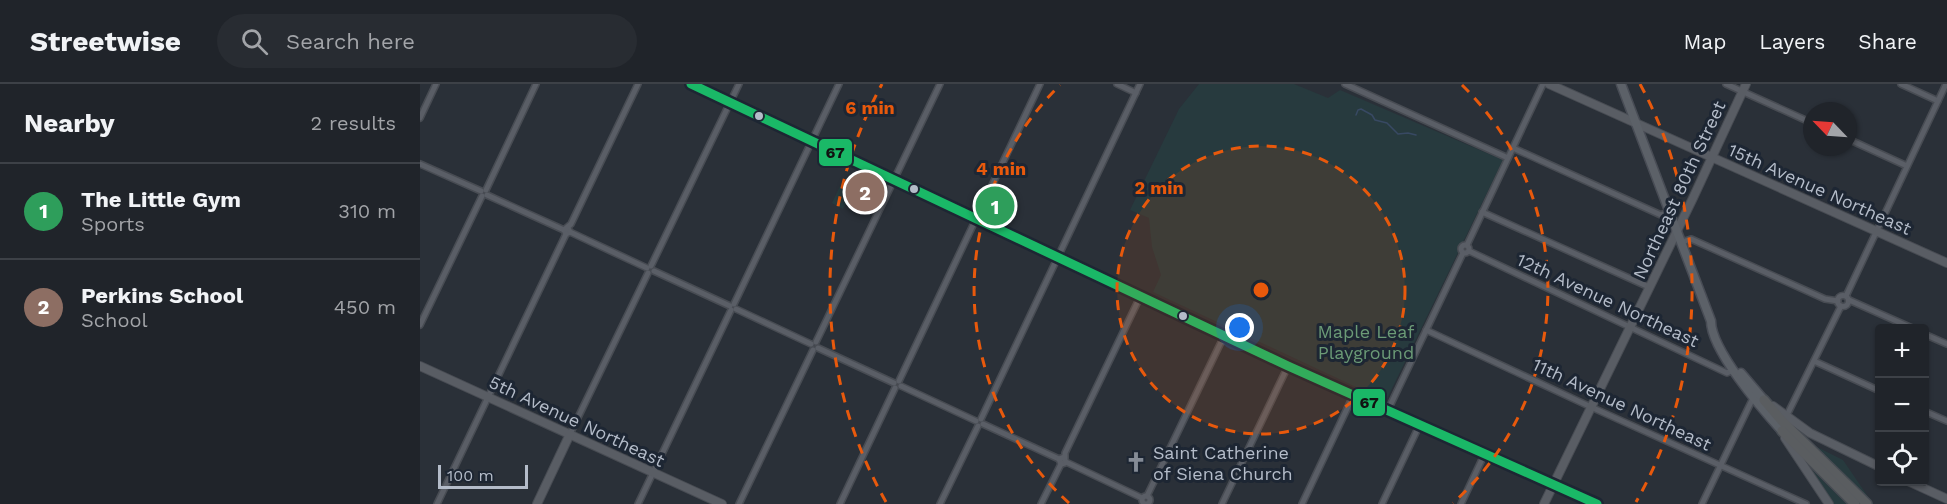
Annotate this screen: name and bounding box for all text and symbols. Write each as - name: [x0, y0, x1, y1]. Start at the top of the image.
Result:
- search box: [217, 14, 637, 68]
- text: Streetwise: [30, 25, 181, 58]
- icon: search: [238, 25, 271, 58]
- text: Search here: [286, 29, 415, 54]
- text: Map: [1683, 29, 1726, 54]
- text: Layers: [1759, 29, 1825, 54]
- text: Share: [1858, 29, 1917, 54]
- text: 6 min: [845, 97, 895, 118]
- street label: Northeast 80th Street: [1628, 97, 1730, 283]
- north arrow: [1803, 102, 1857, 156]
- text: Nearby: [24, 108, 115, 138]
- unlabelled marker: [753, 110, 765, 122]
- text: 2 results: [311, 111, 396, 135]
- line badge: 67: [818, 138, 853, 167]
- street label: 15th Avenue Northeast: [1725, 139, 1915, 239]
- text: 67: [825, 143, 845, 162]
- text: 4 min: [976, 158, 1026, 179]
- pin: 2: [846, 170, 884, 214]
- text: 2 min: [1134, 177, 1184, 198]
- unlabelled marker: [908, 183, 920, 195]
- pin: 1: [976, 184, 1014, 228]
- text: The Little Gym: [81, 187, 241, 212]
- text: 1: [39, 199, 48, 223]
- text: 310 m: [338, 199, 396, 223]
- text: Sports: [81, 212, 145, 236]
- street label: 12th Avenue Northeast: [1514, 249, 1703, 352]
- centre of rings: [1251, 280, 1271, 300]
- text: Perkins School: [81, 283, 243, 308]
- text: 2: [38, 295, 49, 319]
- text: 450 m: [334, 295, 396, 319]
- text: School: [81, 308, 148, 332]
- unlabelled marker: [1177, 310, 1189, 322]
- your location: [1225, 313, 1254, 342]
- park label: Maple Leaf Playground: [1318, 321, 1414, 363]
- map controls: [1875, 324, 1929, 486]
- button: +: [1875, 324, 1929, 378]
- street label: 11th Avenue Northeast: [1529, 353, 1715, 455]
- street label: 5th Avenue Northeast: [486, 371, 669, 471]
- button: −: [1875, 378, 1929, 432]
- line badge: 67: [1352, 388, 1386, 417]
- text: 67: [1359, 393, 1379, 412]
- button: locate: [1875, 432, 1929, 486]
- place label: Saint Catherine of Siena Church: [1153, 442, 1293, 484]
- church icon: Saint Catherine of Siena Church: [1124, 450, 1148, 474]
- scale bar: [438, 462, 528, 490]
- text: 100 m: [447, 466, 494, 485]

